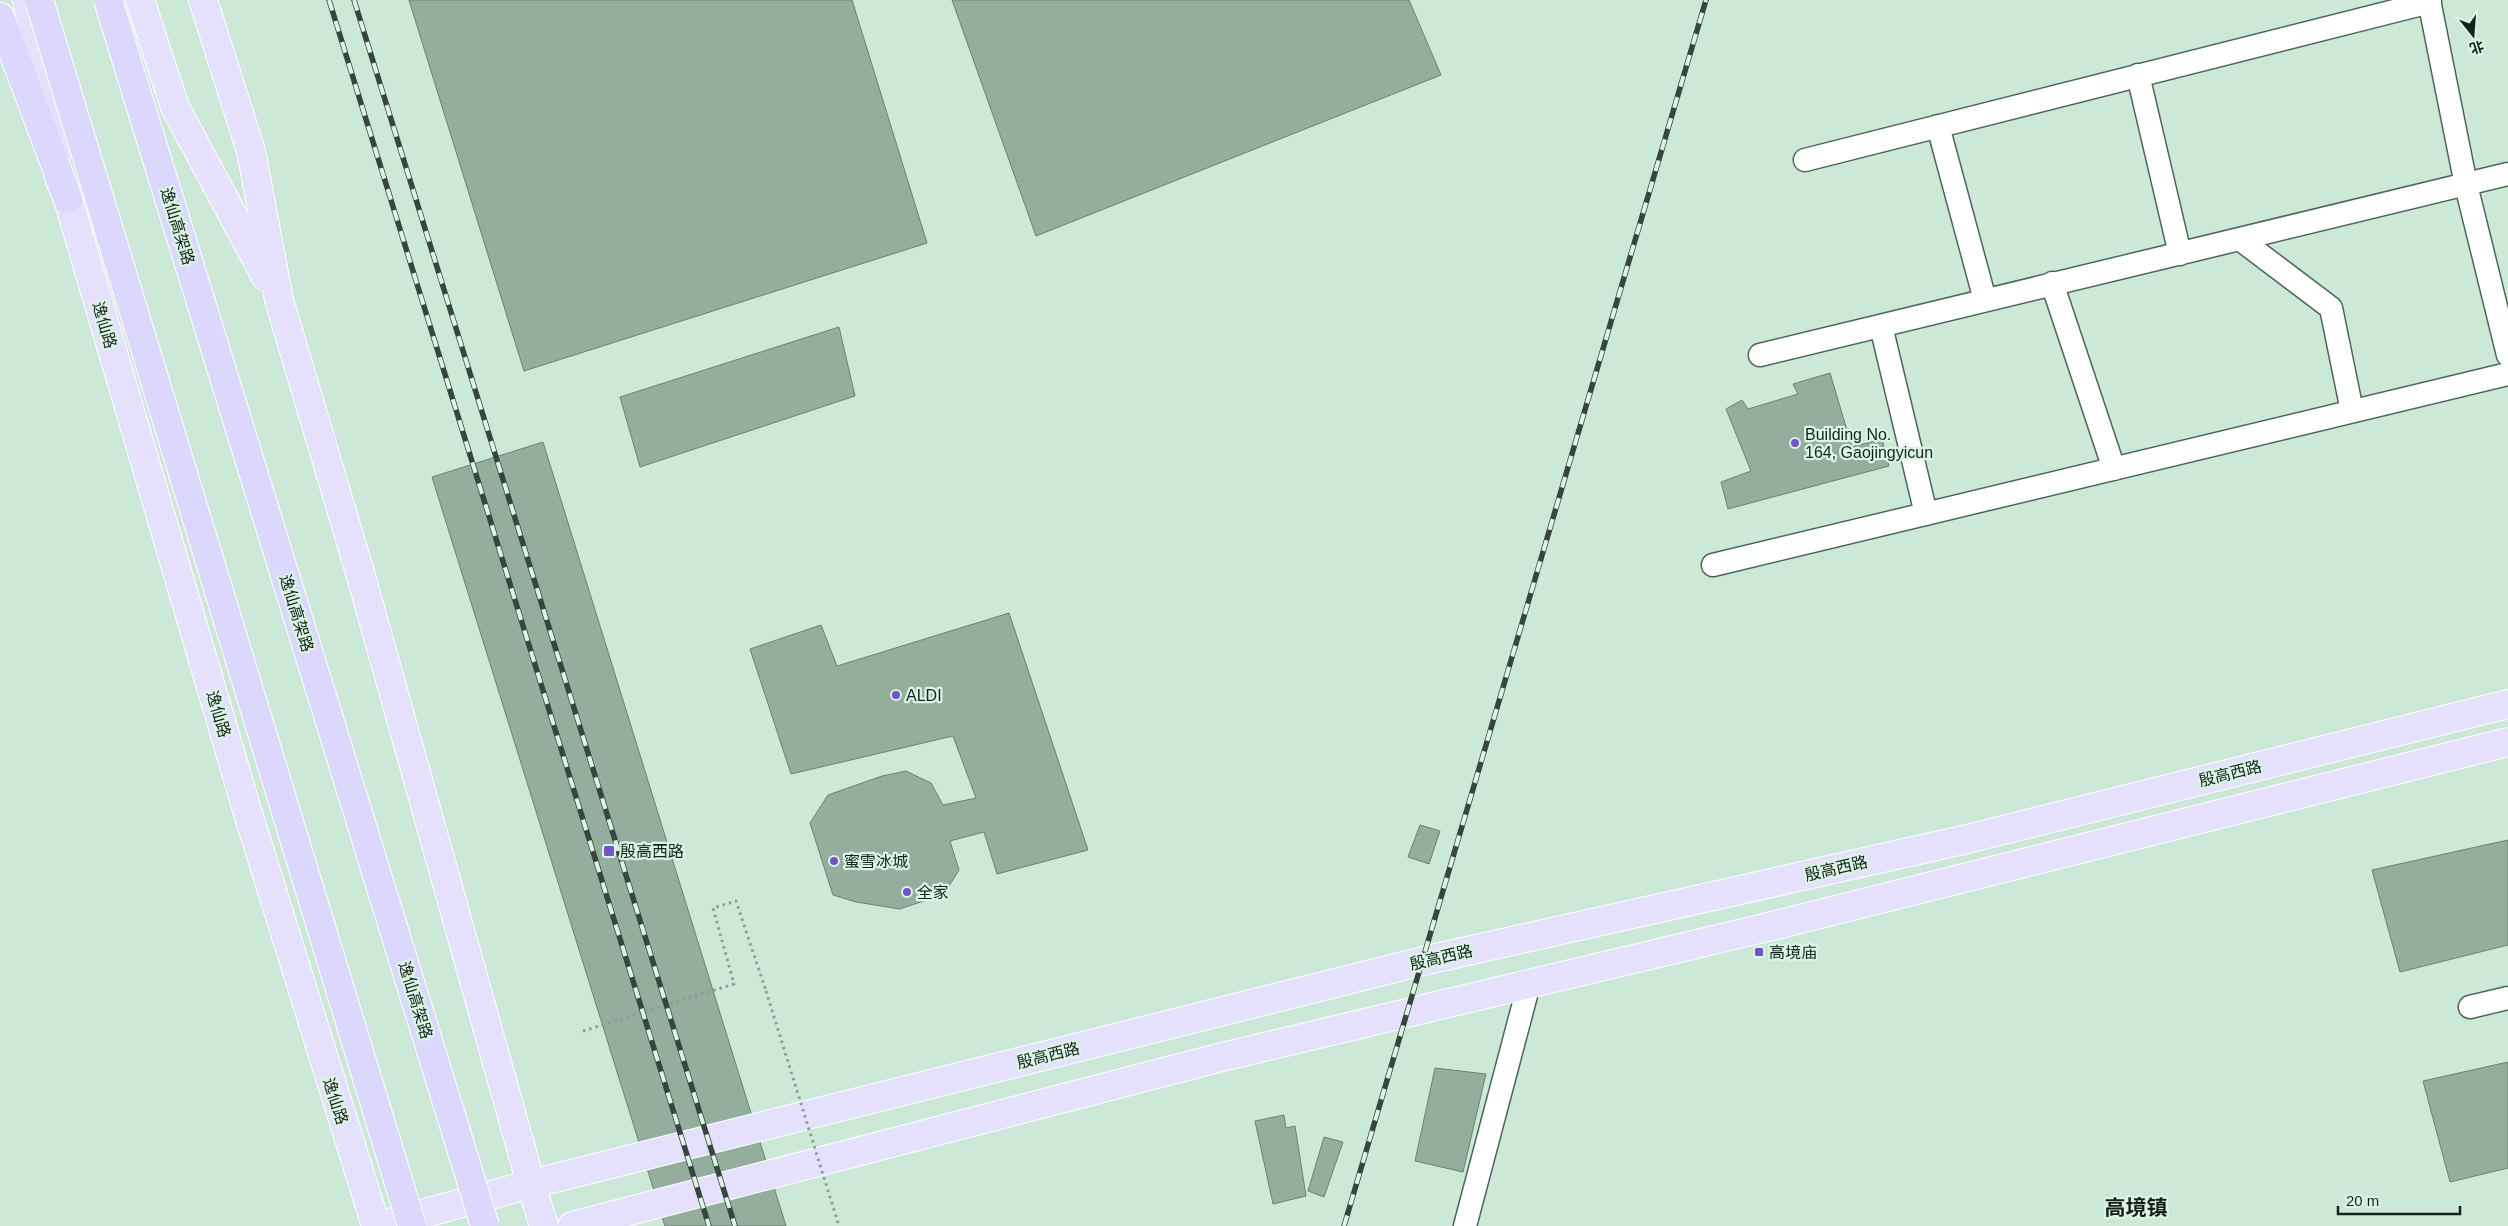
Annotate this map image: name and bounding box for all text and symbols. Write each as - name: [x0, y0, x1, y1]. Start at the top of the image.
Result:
- north arrow: [2448, 10, 2498, 60]
- text: 北: [2468, 38, 2486, 57]
- street label: 逸仙高架路: [158, 185, 197, 267]
- street label: 逸仙路: [90, 300, 119, 351]
- place label: Building No. 164, Gaojingyicun: [1805, 426, 1933, 461]
- marker: Building No. 164, Gaojingyicun: [1789, 437, 1801, 449]
- street label: 逸仙高架路: [277, 572, 316, 654]
- place label: ALDI: [906, 687, 942, 704]
- street label: 逸仙路: [204, 689, 233, 740]
- marker: ALDI: [890, 689, 902, 701]
- street label: 殷高西路: [2197, 757, 2263, 789]
- place label: 殷高西路: [620, 843, 684, 860]
- marker: 殷高西路: [602, 844, 616, 858]
- place label: 蜜雪冰城: [844, 853, 908, 870]
- street label: 殷高西路: [1803, 853, 1869, 884]
- marker: 蜜雪冰城: [828, 855, 840, 867]
- place label: 全家: [917, 884, 949, 901]
- marker: 全家: [901, 886, 913, 898]
- street label: 殷高西路: [1408, 942, 1474, 973]
- place label: 高境庙: [1769, 944, 1817, 961]
- marker: 高境庙: [1753, 946, 1765, 958]
- street label: 逸仙高架路: [396, 959, 435, 1041]
- street label: 殷高西路: [1015, 1039, 1081, 1071]
- street label: 逸仙路: [320, 1076, 351, 1127]
- scale bar: [2338, 1184, 2460, 1216]
- text: 20 m: [2346, 1192, 2379, 1209]
- district label: 高境镇: [2105, 1196, 2168, 1219]

